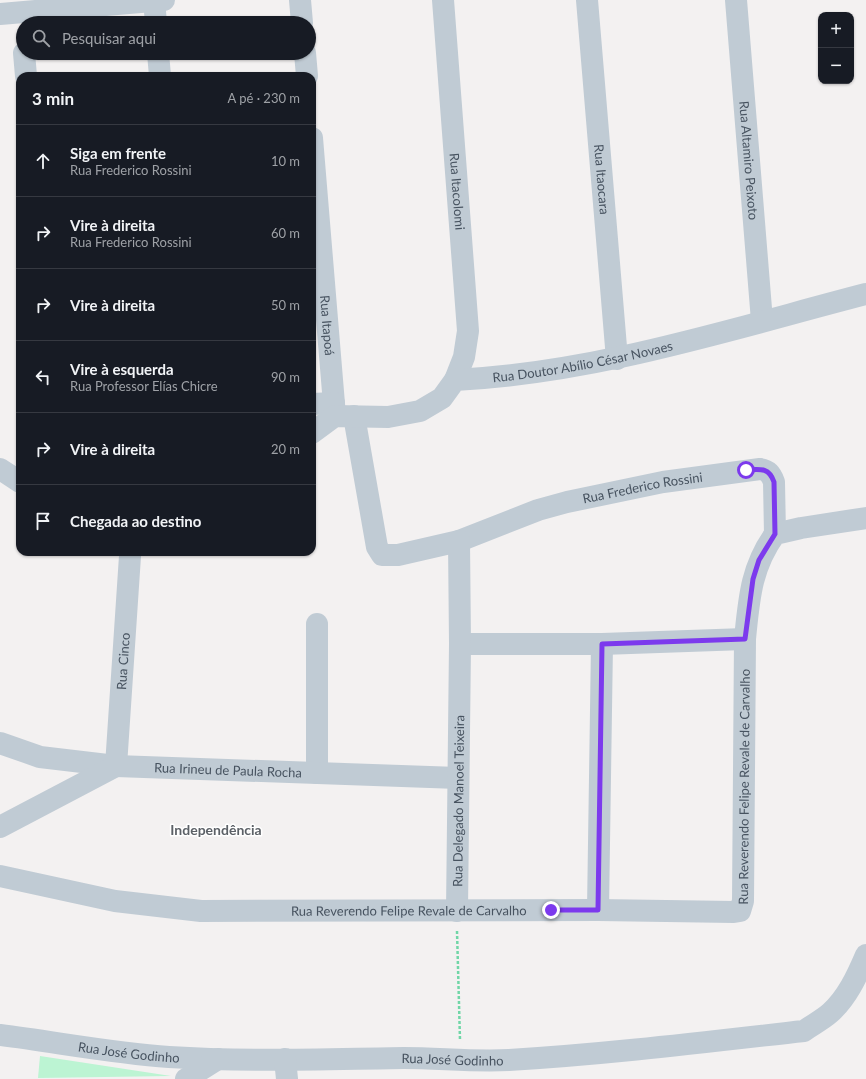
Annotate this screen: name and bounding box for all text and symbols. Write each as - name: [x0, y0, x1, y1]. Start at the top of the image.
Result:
- map controls: [818, 12, 854, 84]
- button: +: [818, 12, 854, 48]
- search box: [16, 16, 316, 60]
- icon: search: [30, 27, 52, 49]
- text: Pesquisar aqui: [62, 29, 156, 47]
- button: −: [818, 48, 854, 84]
- text: 3 min: [32, 88, 74, 109]
- text: A pé · 230 m: [227, 90, 300, 106]
- street label: Rua Altamiro Peixoto: [736, 100, 762, 221]
- street label: Rua Itaocara: [591, 143, 613, 215]
- text: Siga em frente: [70, 144, 166, 162]
- icon: ahead: [32, 150, 54, 172]
- street label: Rua Itacolomi: [447, 152, 468, 231]
- text: 10 m: [271, 153, 300, 169]
- text: Rua Frederico Rossini: [70, 162, 192, 178]
- text: Vire à direita: [70, 216, 155, 234]
- icon: right: [32, 222, 54, 244]
- text: 60 m: [271, 225, 300, 241]
- text: Rua Frederico Rossini: [70, 234, 192, 250]
- icon: right: [32, 294, 54, 316]
- street label: Rua Itapoá: [317, 294, 338, 356]
- text: Vire à direita: [70, 296, 155, 314]
- text: 50 m: [271, 297, 300, 313]
- street label: Rua Doutor Abílio César Novaes: [492, 337, 675, 385]
- text: Vire à esquerda: [70, 360, 174, 378]
- icon: left: [32, 366, 54, 388]
- text: 90 m: [271, 369, 300, 385]
- text: Rua Professor Elías Chicre: [70, 378, 218, 394]
- icon: right: [32, 438, 54, 460]
- text: Vire à direita: [70, 440, 155, 458]
- text: 20 m: [271, 441, 300, 457]
- route start: [737, 461, 755, 479]
- street label: Rua Frederico Rossini: [581, 469, 704, 507]
- icon: arrive: [32, 510, 54, 532]
- text: Chegada ao destino: [70, 512, 201, 530]
- street label: Rua Cinco: [113, 632, 133, 691]
- street label: Rua Reverendo Felipe Revale de Carvalho: [735, 669, 753, 905]
- street label: Rua Delegado Manoel Teixeira: [449, 715, 467, 887]
- street label: Rua Irineu de Paula Rocha: [154, 759, 302, 781]
- district label: Independência: [170, 821, 262, 838]
- route end: [542, 901, 560, 919]
- street label: Rua Reverendo Felipe Revale de Carvalho: [291, 902, 527, 919]
- street label: Rua José Godinho: [77, 1038, 180, 1066]
- street label: Rua José Godinho: [401, 1050, 504, 1069]

